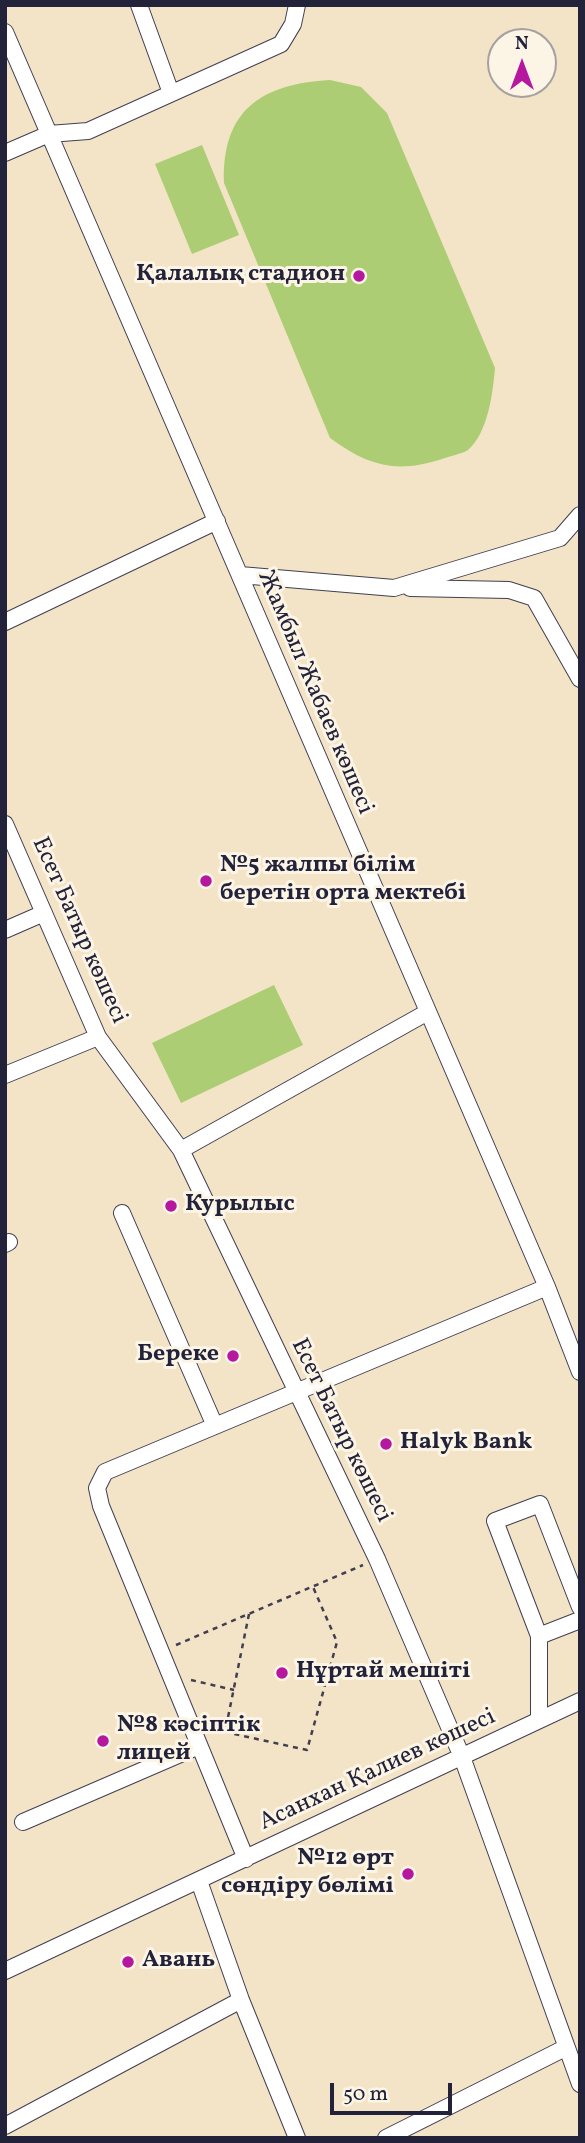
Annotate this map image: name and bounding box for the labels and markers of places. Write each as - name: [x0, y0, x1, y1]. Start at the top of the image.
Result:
- place label: Қалалық стадион: [136, 262, 345, 290]
- marker: Қалалық стадион: [351, 268, 367, 284]
- place label: №5 жалпы білім беретін орта мектебі: [220, 853, 466, 909]
- marker: №5 жалпы білім беретін орта мектебі: [198, 873, 214, 889]
- place label: Курылыс: [185, 1192, 295, 1220]
- marker: Курылыс: [163, 1198, 179, 1214]
- place label: Береке: [137, 1342, 219, 1370]
- marker: Береке: [225, 1348, 241, 1364]
- place label: Halyk Bank: [400, 1430, 532, 1458]
- marker: Halyk Bank: [378, 1436, 394, 1452]
- place label: Нұртай мешіті: [296, 1659, 470, 1687]
- marker: Нұртай мешіті: [274, 1665, 290, 1681]
- place label: №8 кәсіптік лицей: [117, 1713, 260, 1769]
- marker: №8 кәсіптік лицей: [95, 1733, 111, 1749]
- place label: №12 өрт сөндіру бөлімі: [221, 1846, 394, 1902]
- marker: №12 өрт сөндіру бөлімі: [400, 1866, 416, 1882]
- place label: Авань: [142, 1948, 215, 1976]
- marker: Авань: [120, 1954, 136, 1970]

